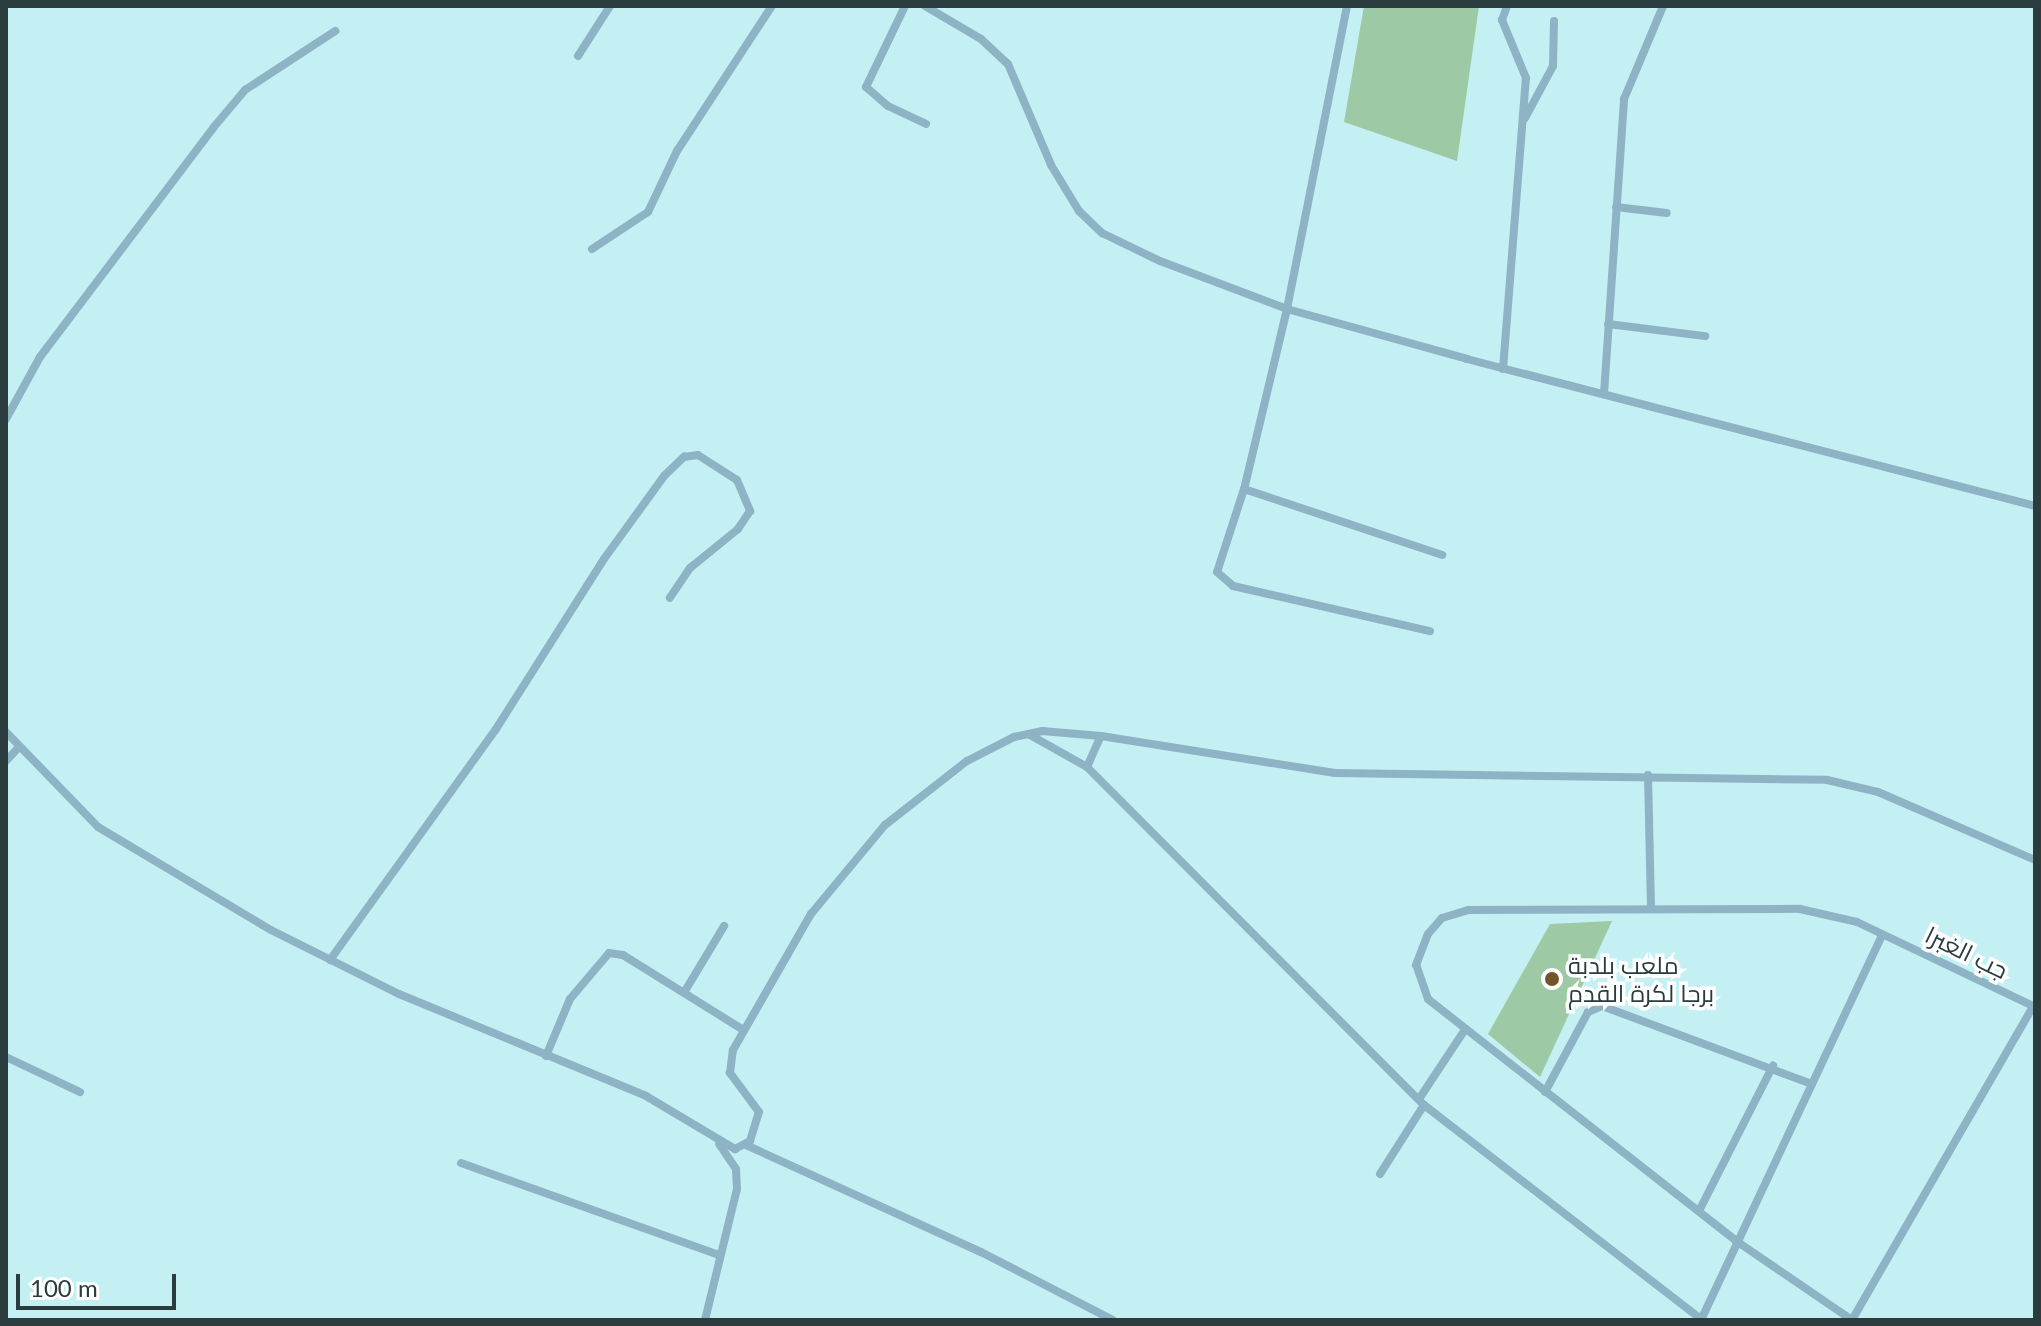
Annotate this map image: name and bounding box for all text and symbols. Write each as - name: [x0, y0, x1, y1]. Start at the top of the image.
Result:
- street label: جب الغبرا: [1921, 920, 2013, 984]
- place label: ملعب بلدبة برجا لكرة القدم: [1568, 951, 1714, 1007]
- marker: ملعب بلدبة برجا لكرة القدم: [1543, 970, 1561, 988]
- scale bar: [20, 1258, 180, 1308]
- text: 100 m: [30, 1273, 98, 1302]

